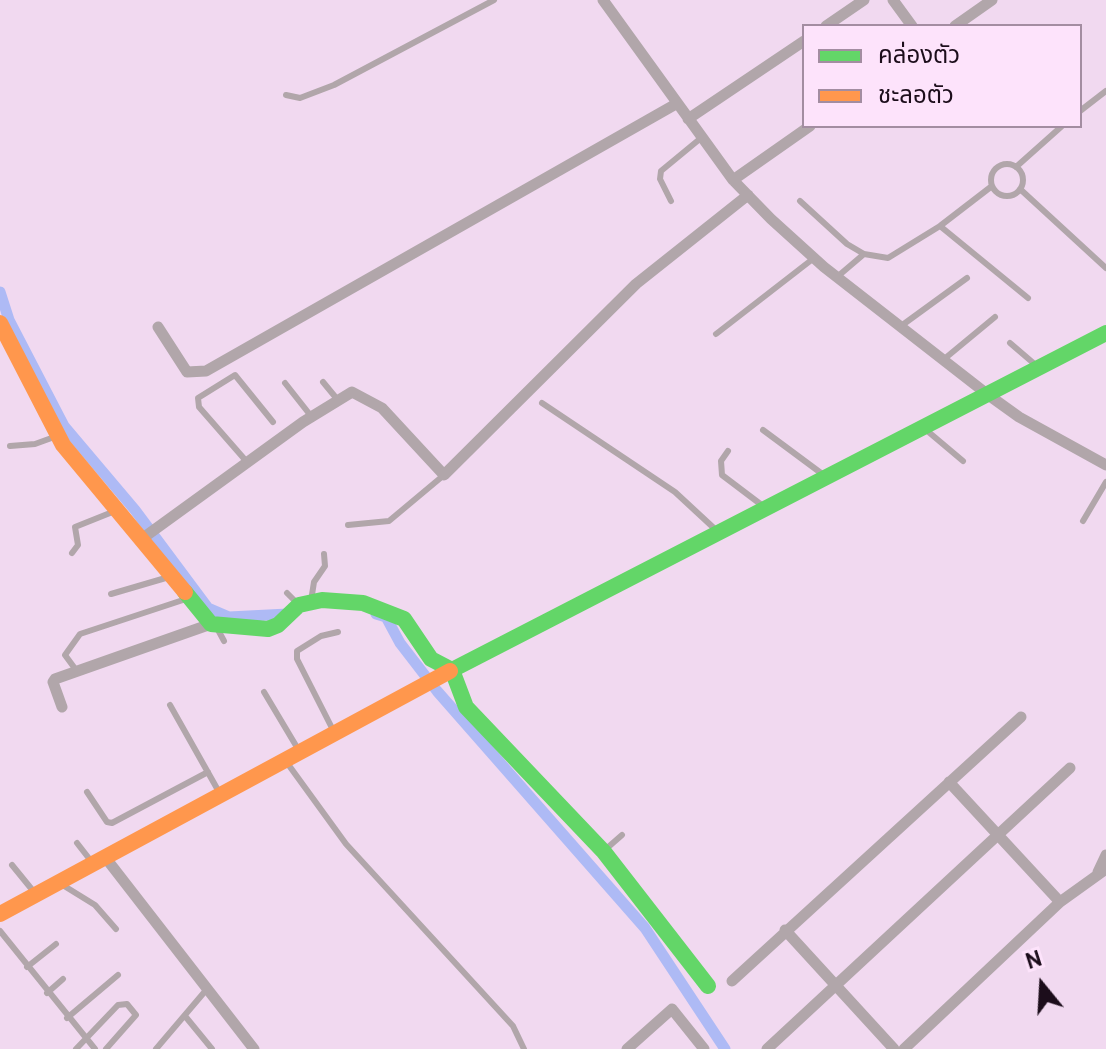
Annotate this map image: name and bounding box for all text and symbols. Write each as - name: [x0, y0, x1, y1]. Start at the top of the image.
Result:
- legend: [802, 24, 1082, 128]
- text: คล่องตัว: [878, 42, 960, 72]
- text: ชะลอตัว: [878, 82, 954, 112]
- north arrow: [1002, 945, 1082, 1025]
- text: N: [1023, 946, 1046, 977]

